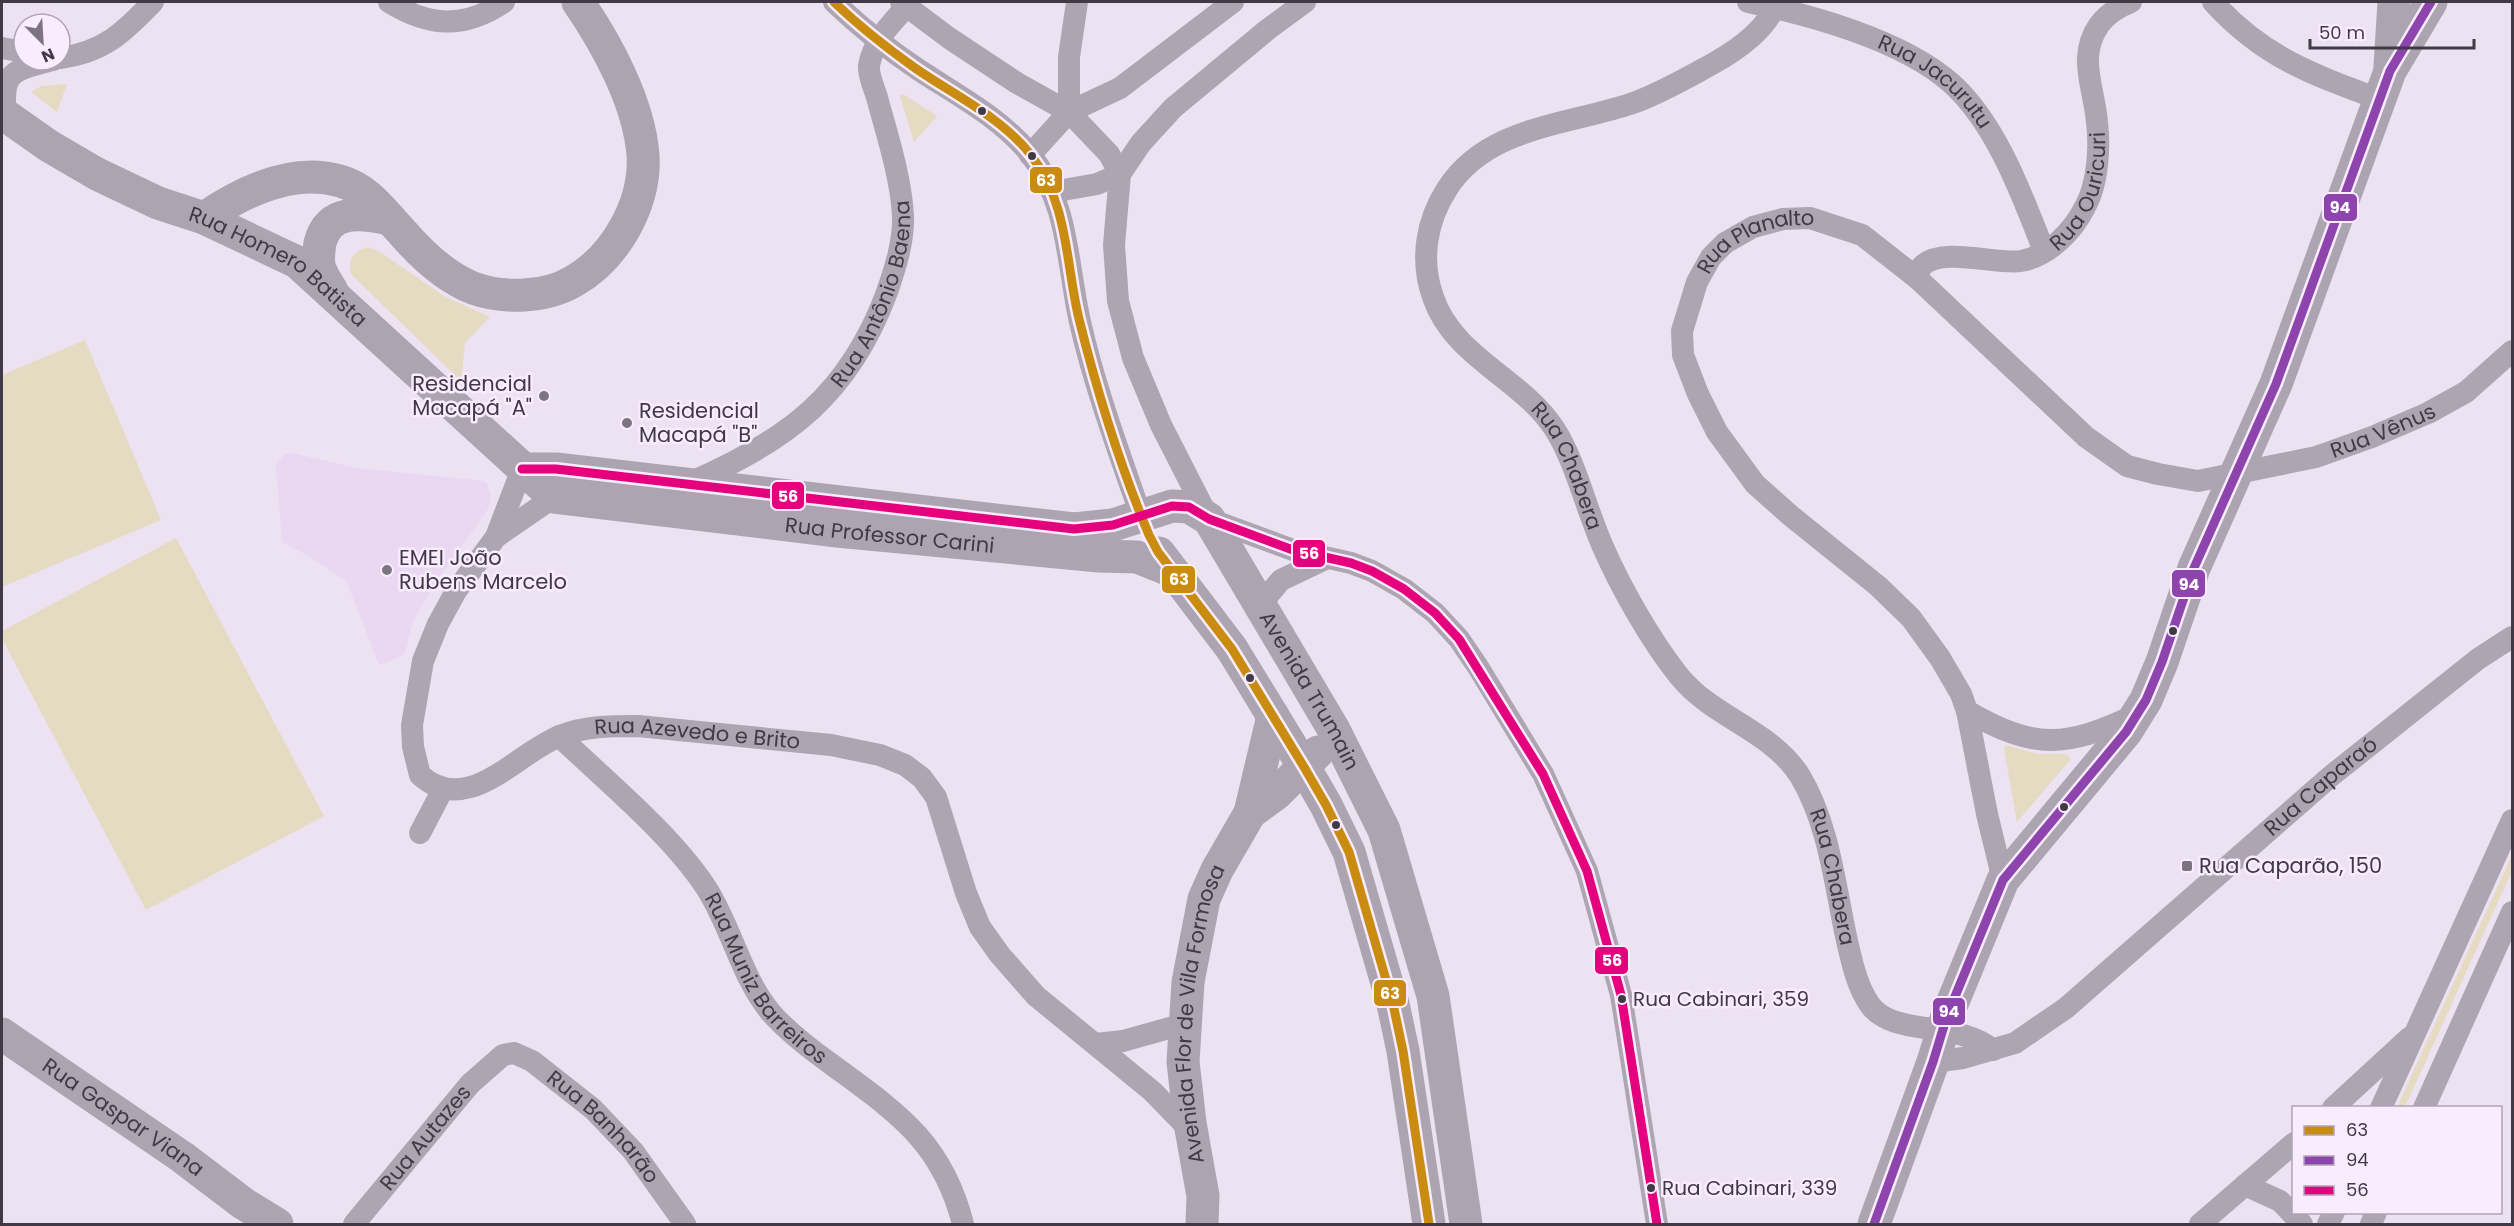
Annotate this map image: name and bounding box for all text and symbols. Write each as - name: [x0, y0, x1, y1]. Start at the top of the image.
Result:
- north arrow: [12, 12, 72, 72]
- scale bar: [2310, 12, 2474, 50]
- text: 50 m: [2319, 20, 2365, 45]
- street label: Rua Jacurutu: [1874, 27, 1999, 134]
- text: N: [38, 42, 58, 68]
- unlabelled marker: [976, 105, 988, 117]
- street label: Rua Ouricuri: [2043, 131, 2112, 257]
- unlabelled marker: [1026, 150, 1038, 162]
- line badge: 63: [1029, 166, 1063, 194]
- text: 63: [1036, 169, 1056, 192]
- line badge: 94: [2323, 193, 2358, 222]
- text: 94: [2330, 196, 2350, 219]
- street label: Rua Homero Batista: [185, 199, 374, 333]
- street label: Rua Antônio Baena: [823, 199, 917, 393]
- street label: Rua Planalto: [1690, 203, 1815, 279]
- place label: Residencial Macapá "A": [412, 369, 532, 422]
- marker: Residencial Macapá "A": [537, 389, 551, 403]
- street label: Rua Chabera: [1525, 395, 1610, 534]
- place label: Residencial Macapá "B": [639, 396, 759, 449]
- street label: Rua Vênus: [2326, 397, 2441, 465]
- marker: Residencial Macapá "B": [620, 416, 634, 430]
- line badge: 56: [771, 481, 805, 510]
- text: 56: [778, 485, 798, 508]
- street label: Rua Professor Carini: [783, 510, 996, 560]
- line badge: 56: [1292, 539, 1326, 568]
- text: 56: [1299, 542, 1319, 565]
- place label: EMEI João Rubens Marcelo: [399, 543, 567, 596]
- marker: EMEI João Rubens Marcelo: [380, 563, 394, 577]
- line badge: 63: [1161, 565, 1196, 594]
- text: 63: [1169, 568, 1189, 591]
- line badge: 94: [2171, 569, 2206, 598]
- text: 94: [2179, 573, 2199, 596]
- street label: Avenida Trumain: [1253, 606, 1367, 775]
- unlabelled marker: [2167, 625, 2179, 637]
- unlabelled marker: [1244, 672, 1256, 684]
- street label: Rua Azevedo e Brito: [593, 711, 802, 756]
- street label: Rua Caparaó: [2257, 730, 2383, 842]
- unlabelled marker: [2058, 801, 2070, 813]
- street label: Rua Chabera: [1803, 804, 1862, 948]
- unlabelled marker: [1330, 819, 1342, 831]
- place label: Rua Caparão, 150: [2199, 851, 2382, 880]
- street label: Avenida Flor de Vila Formosa: [1168, 859, 1232, 1166]
- marker: Rua Caparão, 150: [2180, 859, 2194, 873]
- street label: Rua Muniz Barreiros: [698, 887, 833, 1071]
- line badge: 56: [1594, 946, 1629, 975]
- text: 56: [1602, 949, 1622, 972]
- line badge: 63: [1373, 979, 1407, 1007]
- text: 63: [1380, 982, 1400, 1005]
- place label: Rua Cabinari, 359: [1633, 985, 1809, 1013]
- marker: Rua Cabinari, 359: [1616, 993, 1628, 1005]
- line badge: 94: [1932, 997, 1966, 1026]
- text: 94: [1939, 1000, 1959, 1023]
- street label: Rua Gaspar Viana: [37, 1051, 210, 1183]
- street label: Rua Banharão: [541, 1063, 666, 1189]
- street label: Rua Autazes: [373, 1078, 477, 1196]
- legend: [2292, 1106, 2502, 1214]
- text: 63: [2346, 1117, 2368, 1142]
- text: 94: [2346, 1147, 2369, 1172]
- place label: Rua Cabinari, 339: [1662, 1174, 1837, 1202]
- text: 56: [2346, 1177, 2369, 1202]
- marker: Rua Cabinari, 339: [1645, 1182, 1657, 1194]

